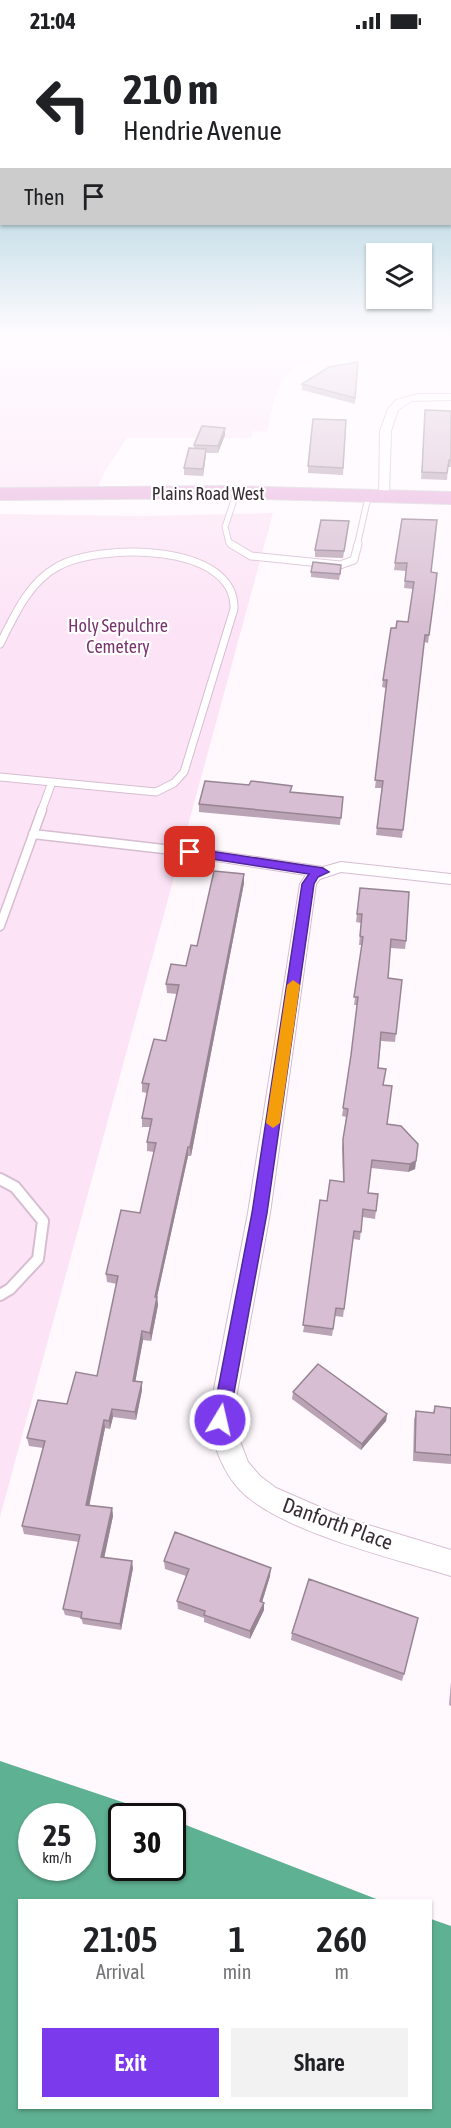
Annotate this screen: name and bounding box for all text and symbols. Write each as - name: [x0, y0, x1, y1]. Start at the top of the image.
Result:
- text: 21:04: [30, 8, 76, 34]
- text: 210 m: [123, 65, 218, 113]
- icon: left: [24, 66, 102, 144]
- text: Hendrie Avenue: [123, 115, 282, 146]
- icon: arrive: [77, 180, 110, 213]
- text: Then: [24, 184, 65, 210]
- map controls: [366, 243, 432, 309]
- button: layers: [366, 243, 432, 309]
- street label: Plains Road West: [152, 483, 264, 504]
- park label: Holy Sepulchre Cemetery: [68, 615, 168, 657]
- pin: [164, 826, 215, 877]
- icon: arrive: [173, 835, 206, 868]
- position arrow: [188, 1388, 252, 1452]
- street label: Danforth Place: [280, 1492, 396, 1554]
- speed limit sign: 30: [108, 1803, 186, 1881]
- text: 25: [43, 1818, 71, 1852]
- text: km/h: [42, 1849, 72, 1866]
- text: 21:05: [83, 1918, 158, 1960]
- text: 1: [229, 1918, 245, 1960]
- text: 260: [316, 1918, 367, 1960]
- text: Arrival: [96, 1960, 145, 1983]
- text: min: [223, 1960, 251, 1983]
- text: m: [334, 1960, 349, 1983]
- button: Exit: [42, 2028, 219, 2097]
- button: Share: [231, 2028, 408, 2097]

